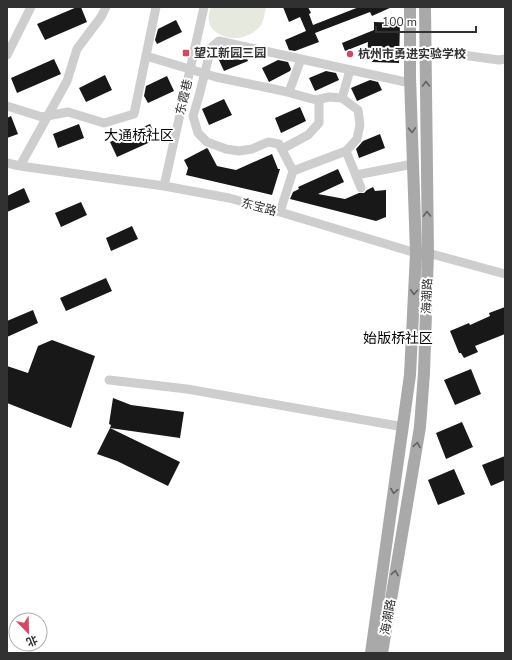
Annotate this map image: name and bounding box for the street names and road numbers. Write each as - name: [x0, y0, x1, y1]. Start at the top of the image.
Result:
- street label: 东霞巷: [172, 78, 196, 116]
- street label: 东宝路: [240, 195, 278, 219]
- street label: 海潮路: [418, 278, 436, 314]
- street label: 海潮路: [377, 598, 399, 636]

